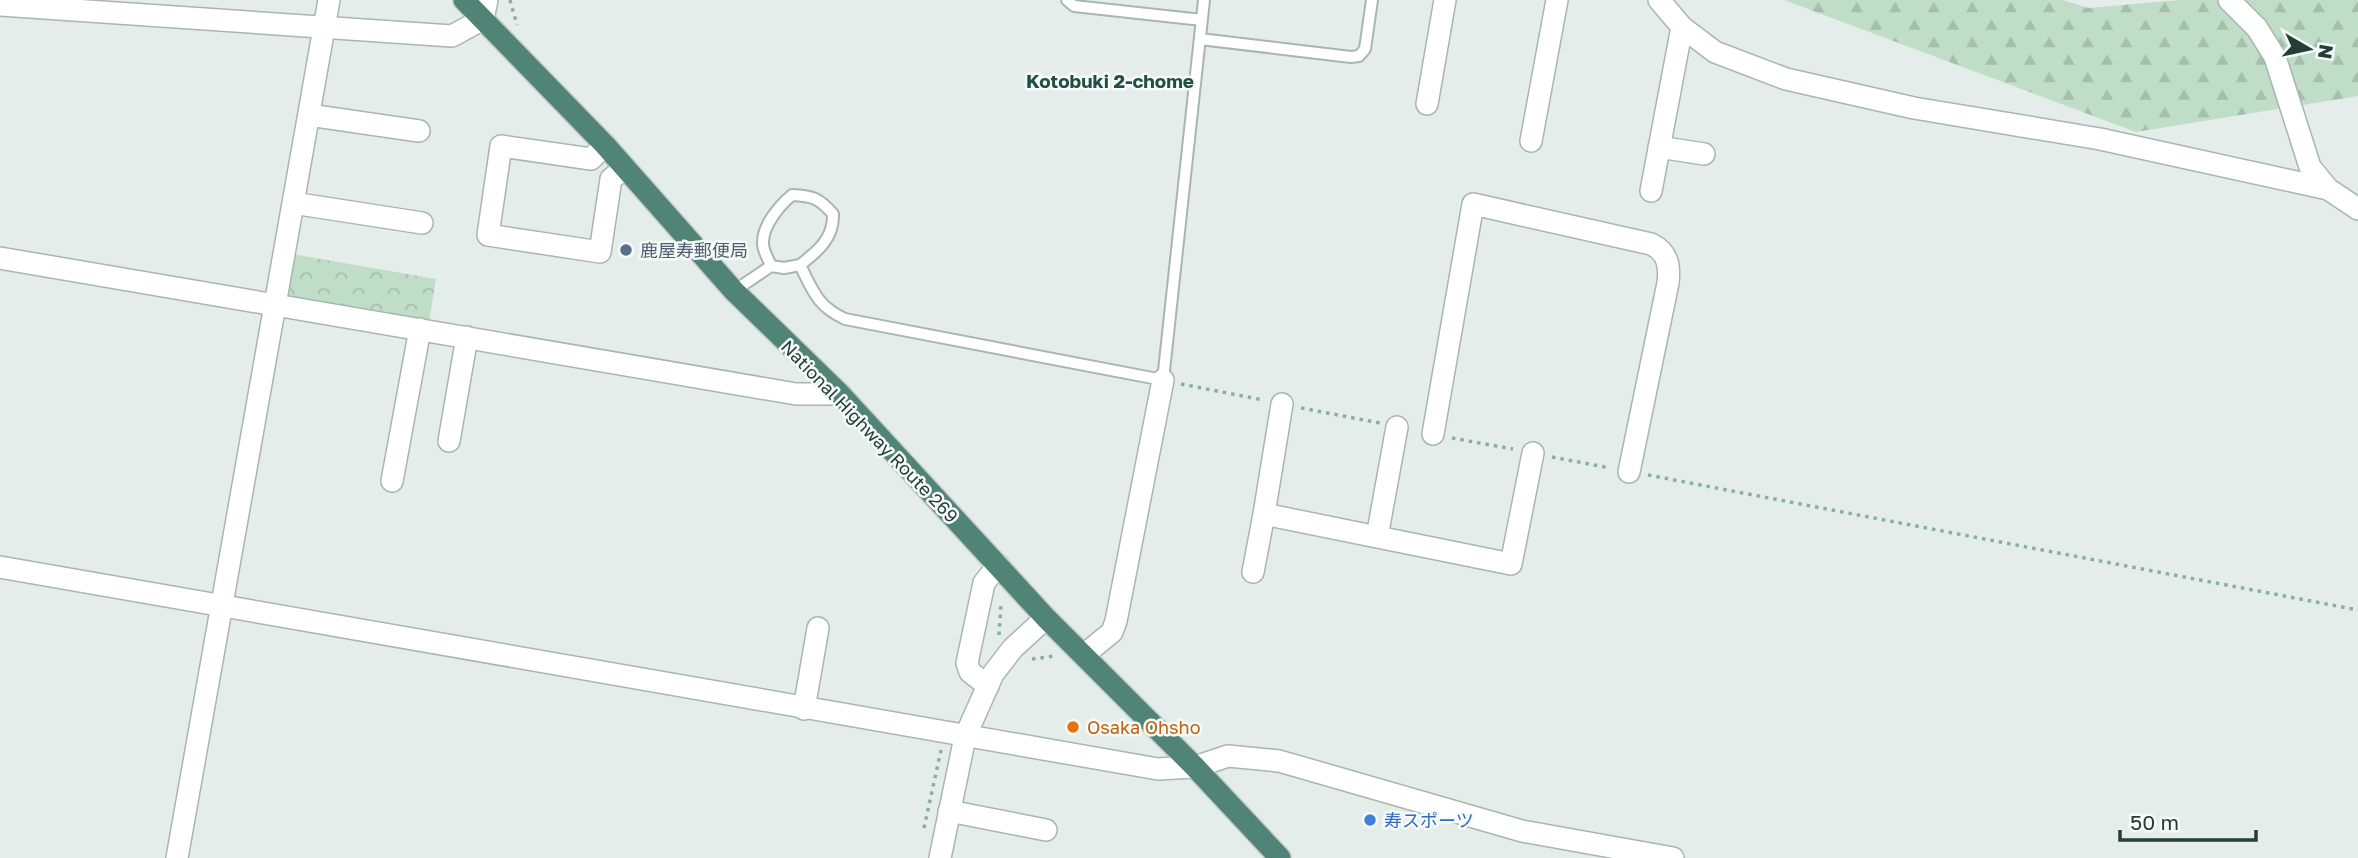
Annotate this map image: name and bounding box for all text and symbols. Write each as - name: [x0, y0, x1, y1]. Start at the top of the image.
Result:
- north arrow: [2274, 14, 2344, 84]
- text: N: [2314, 43, 2339, 61]
- district label: Kotobuki 2-chome: [1026, 69, 1194, 92]
- place label: 鹿屋寿郵便局: [640, 239, 748, 261]
- marker: 鹿屋寿郵便局: [618, 242, 634, 258]
- street label: National Highway Route 269: [777, 335, 963, 527]
- place label: Osaka Ohsho: [1087, 716, 1201, 738]
- marker: Osaka Ohsho: [1065, 719, 1081, 735]
- scale bar: [2120, 798, 2256, 842]
- place label: 寿スポーツ: [1384, 809, 1474, 831]
- text: 50 m: [2130, 809, 2179, 835]
- marker: 寿スポーツ: [1362, 812, 1378, 828]

